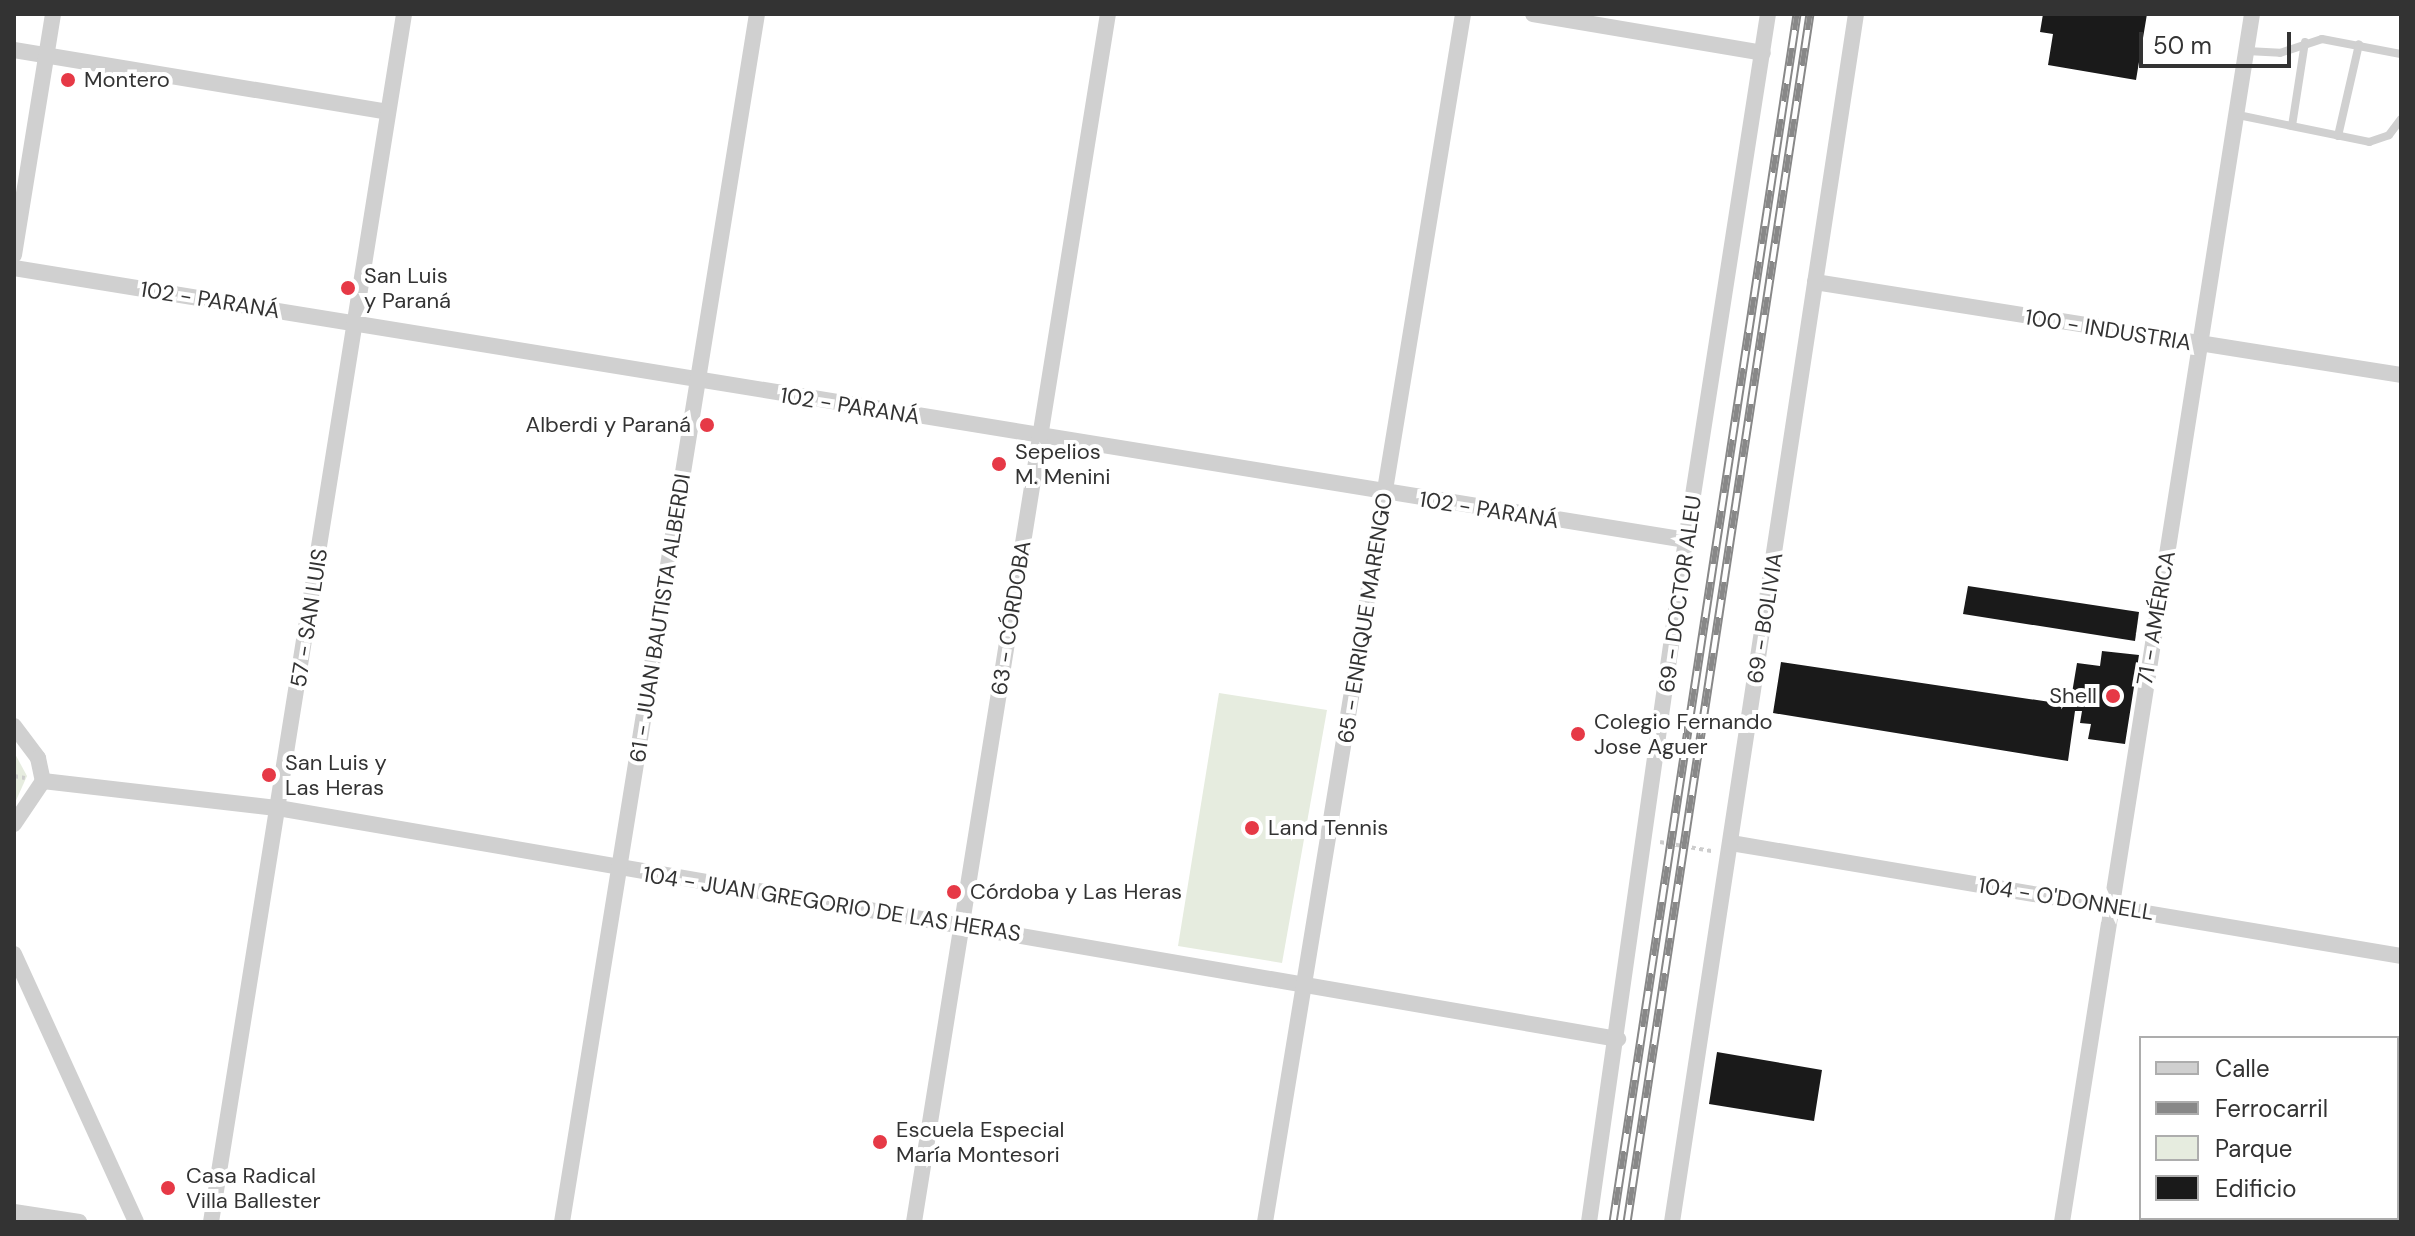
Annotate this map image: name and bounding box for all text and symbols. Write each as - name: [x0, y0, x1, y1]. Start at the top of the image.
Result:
- scale bar: [2143, 16, 2295, 66]
- text: 50 m: [2153, 30, 2212, 61]
- place label: Montero: [84, 67, 170, 93]
- marker: Montero: [59, 71, 77, 89]
- place label: San Luis y Paraná: [364, 262, 451, 314]
- street label: 102 - PARANÁ: [138, 276, 282, 324]
- marker: San Luis y Paraná: [339, 279, 357, 297]
- street label: 100 - INDUSTRIA: [2023, 304, 2193, 356]
- street label: 102 - PARANÁ: [778, 382, 922, 430]
- place label: Alberdi y Paraná: [526, 412, 691, 438]
- marker: Alberdi y Paraná: [698, 416, 716, 434]
- place label: Sepelios M. Menini: [1015, 438, 1111, 490]
- marker: Sepelios M. Menini: [990, 455, 1008, 473]
- street label: 61 - JUAN BAUTISTA ALBERDI: [624, 472, 696, 764]
- street label: 102 - PARANÁ: [1417, 486, 1561, 534]
- street label: 65 - ENRIQUE MARENGO: [1332, 491, 1398, 745]
- street label: 69 - DOCTOR ALEU: [1653, 494, 1707, 694]
- street label: 63 - CÓRDOBA: [986, 539, 1036, 697]
- street label: 57 - SAN LUIS: [285, 547, 333, 689]
- street label: 71 - AMÉRICA: [2131, 549, 2181, 687]
- street label: 69 - BOLIVIA: [1742, 551, 1788, 685]
- place label: Shell: [2049, 683, 2097, 709]
- marker: Shell: [2104, 687, 2122, 705]
- place label: Colegio Fernando Jose Aguer: [1594, 708, 1773, 760]
- marker: Colegio Fernando Jose Aguer: [1569, 725, 1587, 743]
- place label: San Luis y Las Heras: [285, 749, 387, 800]
- marker: San Luis y Las Heras: [260, 766, 278, 784]
- place label: Land Tennis: [1268, 815, 1388, 841]
- marker: Land Tennis: [1243, 819, 1261, 837]
- street label: 104 - JUAN GREGORIO DE LAS HERAS: [641, 861, 1023, 947]
- street label: 104 - O'DONNELL: [1976, 872, 2156, 926]
- place label: Córdoba y Las Heras: [970, 879, 1182, 905]
- marker: Córdoba y Las Heras: [945, 883, 963, 901]
- legend: [2139, 1036, 2399, 1220]
- text: Calle: [2215, 1053, 2270, 1084]
- text: Ferrocarril: [2215, 1093, 2328, 1124]
- place label: Escuela Especial María Montesori: [896, 1116, 1064, 1168]
- marker: Escuela Especial María Montesori: [871, 1133, 889, 1151]
- text: Parque: [2215, 1133, 2292, 1164]
- place label: Casa Radical Villa Ballester: [186, 1162, 321, 1214]
- text: Edificio: [2215, 1173, 2297, 1204]
- marker: Casa Radical Villa Ballester: [157, 1177, 179, 1199]

